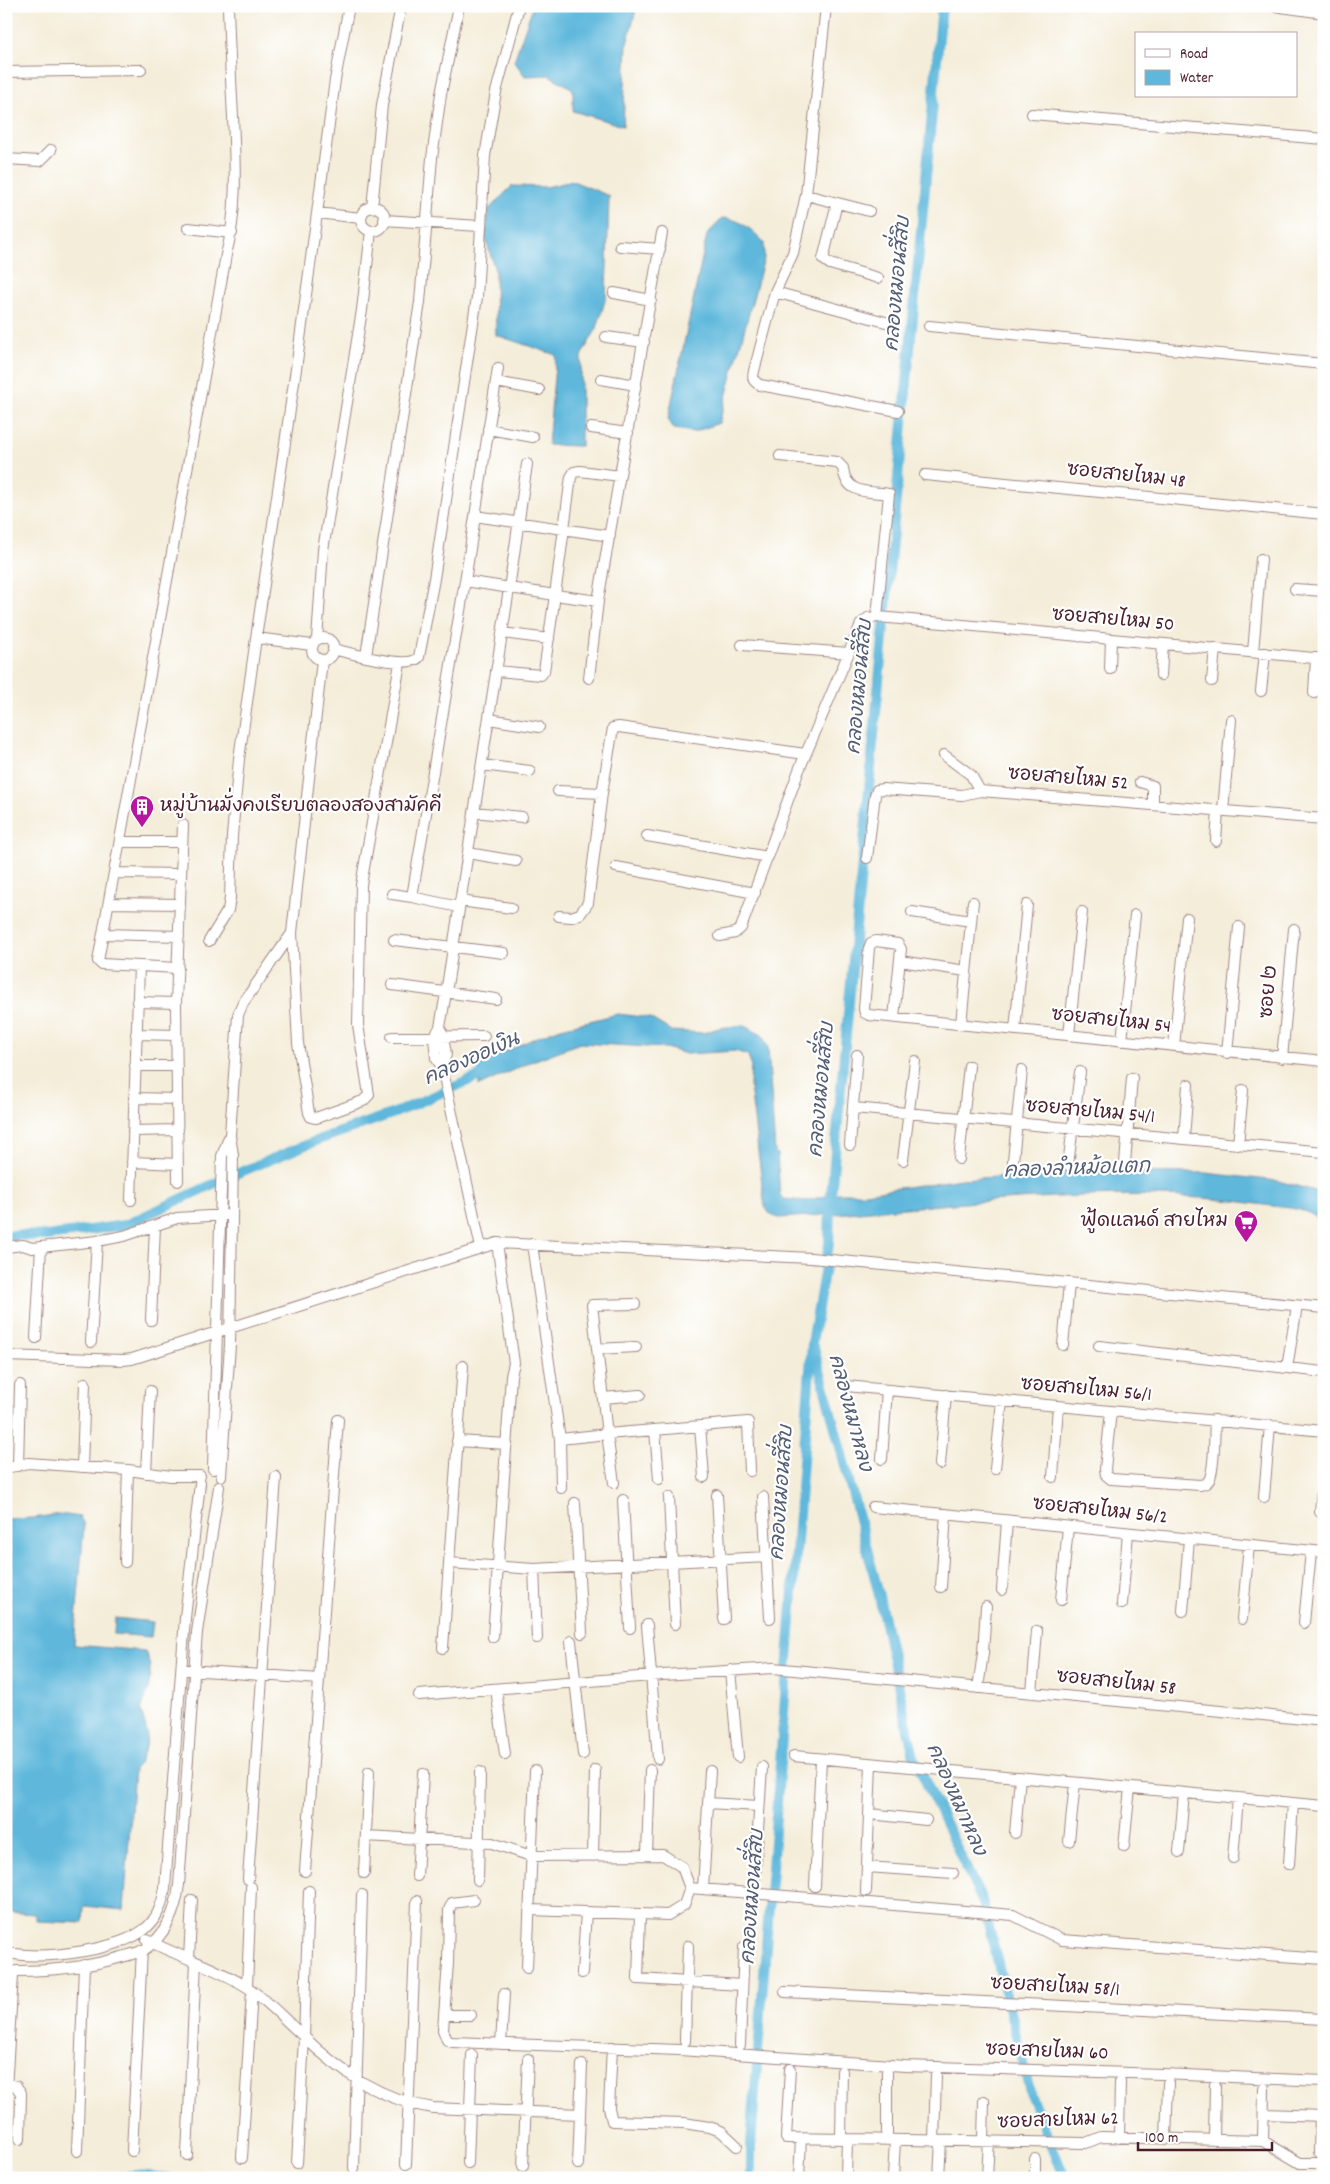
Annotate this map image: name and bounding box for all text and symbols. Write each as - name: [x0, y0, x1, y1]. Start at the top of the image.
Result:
- legend: [1135, 32, 1298, 98]
- text: Road: [1180, 44, 1208, 66]
- text: Water: [1180, 68, 1214, 90]
- water label: คลองหมอนสี่สิบ: [872, 213, 919, 353]
- street label: ซอยสายไหม 48: [1065, 455, 1187, 497]
- street label: ซอยสายไหม 50: [1051, 600, 1175, 640]
- water label: คลองหมอนสี่สิบ: [834, 616, 881, 756]
- street label: ซอยสายไหม 52: [1007, 759, 1129, 799]
- place label: หมู่บ้านมั่งคงเรียบตลองสองสามัคคี: [160, 787, 441, 821]
- building icon: หมู่บ้านมั่งคงเรียบตลองสองสามัคคี: [129, 794, 155, 828]
- street label: ซอย ๒: [1254, 964, 1286, 1020]
- street label: ซอยสายไหม 54: [1050, 1000, 1172, 1042]
- water label: คลองหมอนสี่สิบ: [796, 1019, 843, 1159]
- water label: คลองออเงิน: [419, 1025, 526, 1094]
- street label: ซอยสายไหม 54/1: [1024, 1092, 1156, 1132]
- water label: คลองลำหม้อแตก: [1003, 1152, 1152, 1187]
- place label: ฟู้ดแลนด์ สายไหม: [1081, 1207, 1228, 1236]
- supermarket icon: ฟู้ดแลนด์ สายไหม: [1233, 1209, 1259, 1243]
- water label: คลองหมาหลง: [820, 1351, 878, 1476]
- street label: ซอยสายไหม 56/1: [1019, 1370, 1153, 1410]
- water label: คลองหมอนสี่สิบ: [757, 1422, 802, 1561]
- street label: ซอยสายไหม 56/2: [1031, 1490, 1169, 1533]
- street label: ซอยสายไหม 58: [1055, 1662, 1177, 1704]
- water label: คลองหมาหลง: [918, 1739, 993, 1862]
- water label: คลองหมอนสี่สิบ: [728, 1826, 773, 1965]
- street label: ซอยสายไหม 58/1: [990, 1969, 1121, 2005]
- street label: ซอยสายไหม 60: [985, 2035, 1109, 2069]
- street label: ซอยสายไหม 62: [997, 2104, 1119, 2138]
- scale bar: [1138, 2119, 1271, 2151]
- text: 100 m: [1145, 2128, 1178, 2150]

